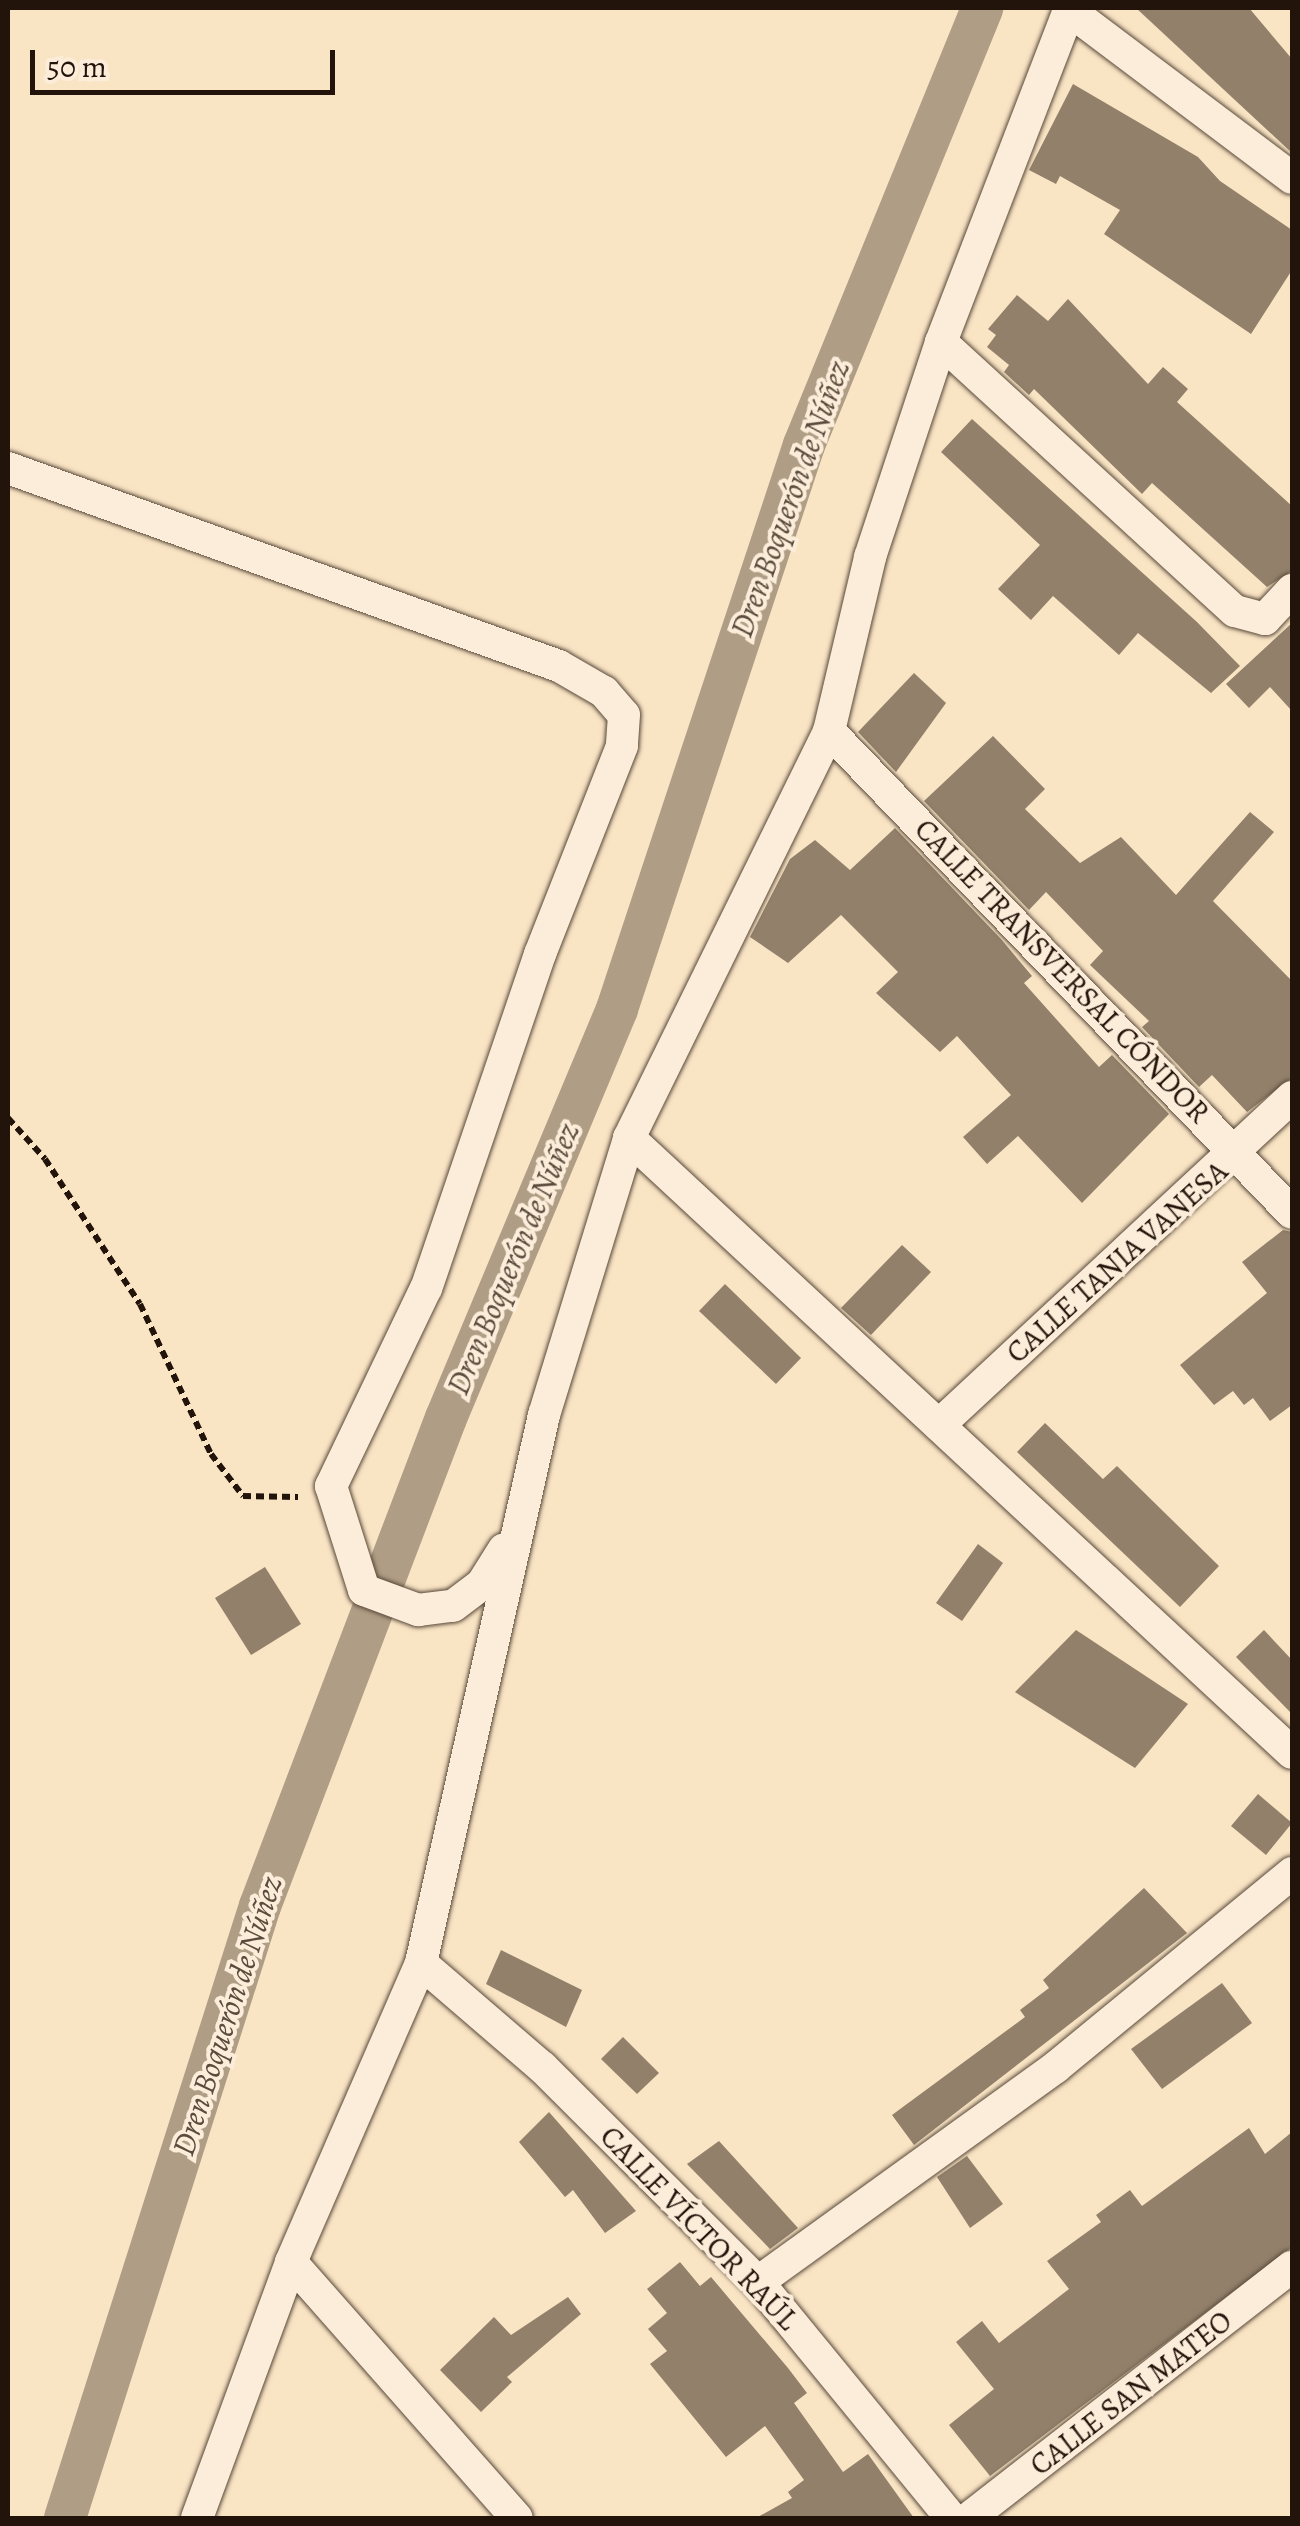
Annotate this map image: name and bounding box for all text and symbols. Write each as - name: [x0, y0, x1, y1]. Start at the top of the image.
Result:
- scale bar: [35, 30, 340, 92]
- text: 50 m: [47, 47, 107, 87]
- water label: Dren Boquerón de Núñez: [722, 356, 858, 642]
- street label: CALLE TRANSVERSAL CÓNDOR: [907, 811, 1217, 1131]
- water label: Dren Boquerón de Núñez: [438, 1118, 588, 1400]
- street label: CALLE TANIA VANESA: [999, 1153, 1235, 1371]
- water label: Dren Boquerón de Núñez: [164, 1872, 290, 2160]
- street label: CALLE VÍCTOR RAÚL: [593, 2119, 805, 2337]
- street label: CALLE SAN MATEO: [1023, 2303, 1239, 2483]

